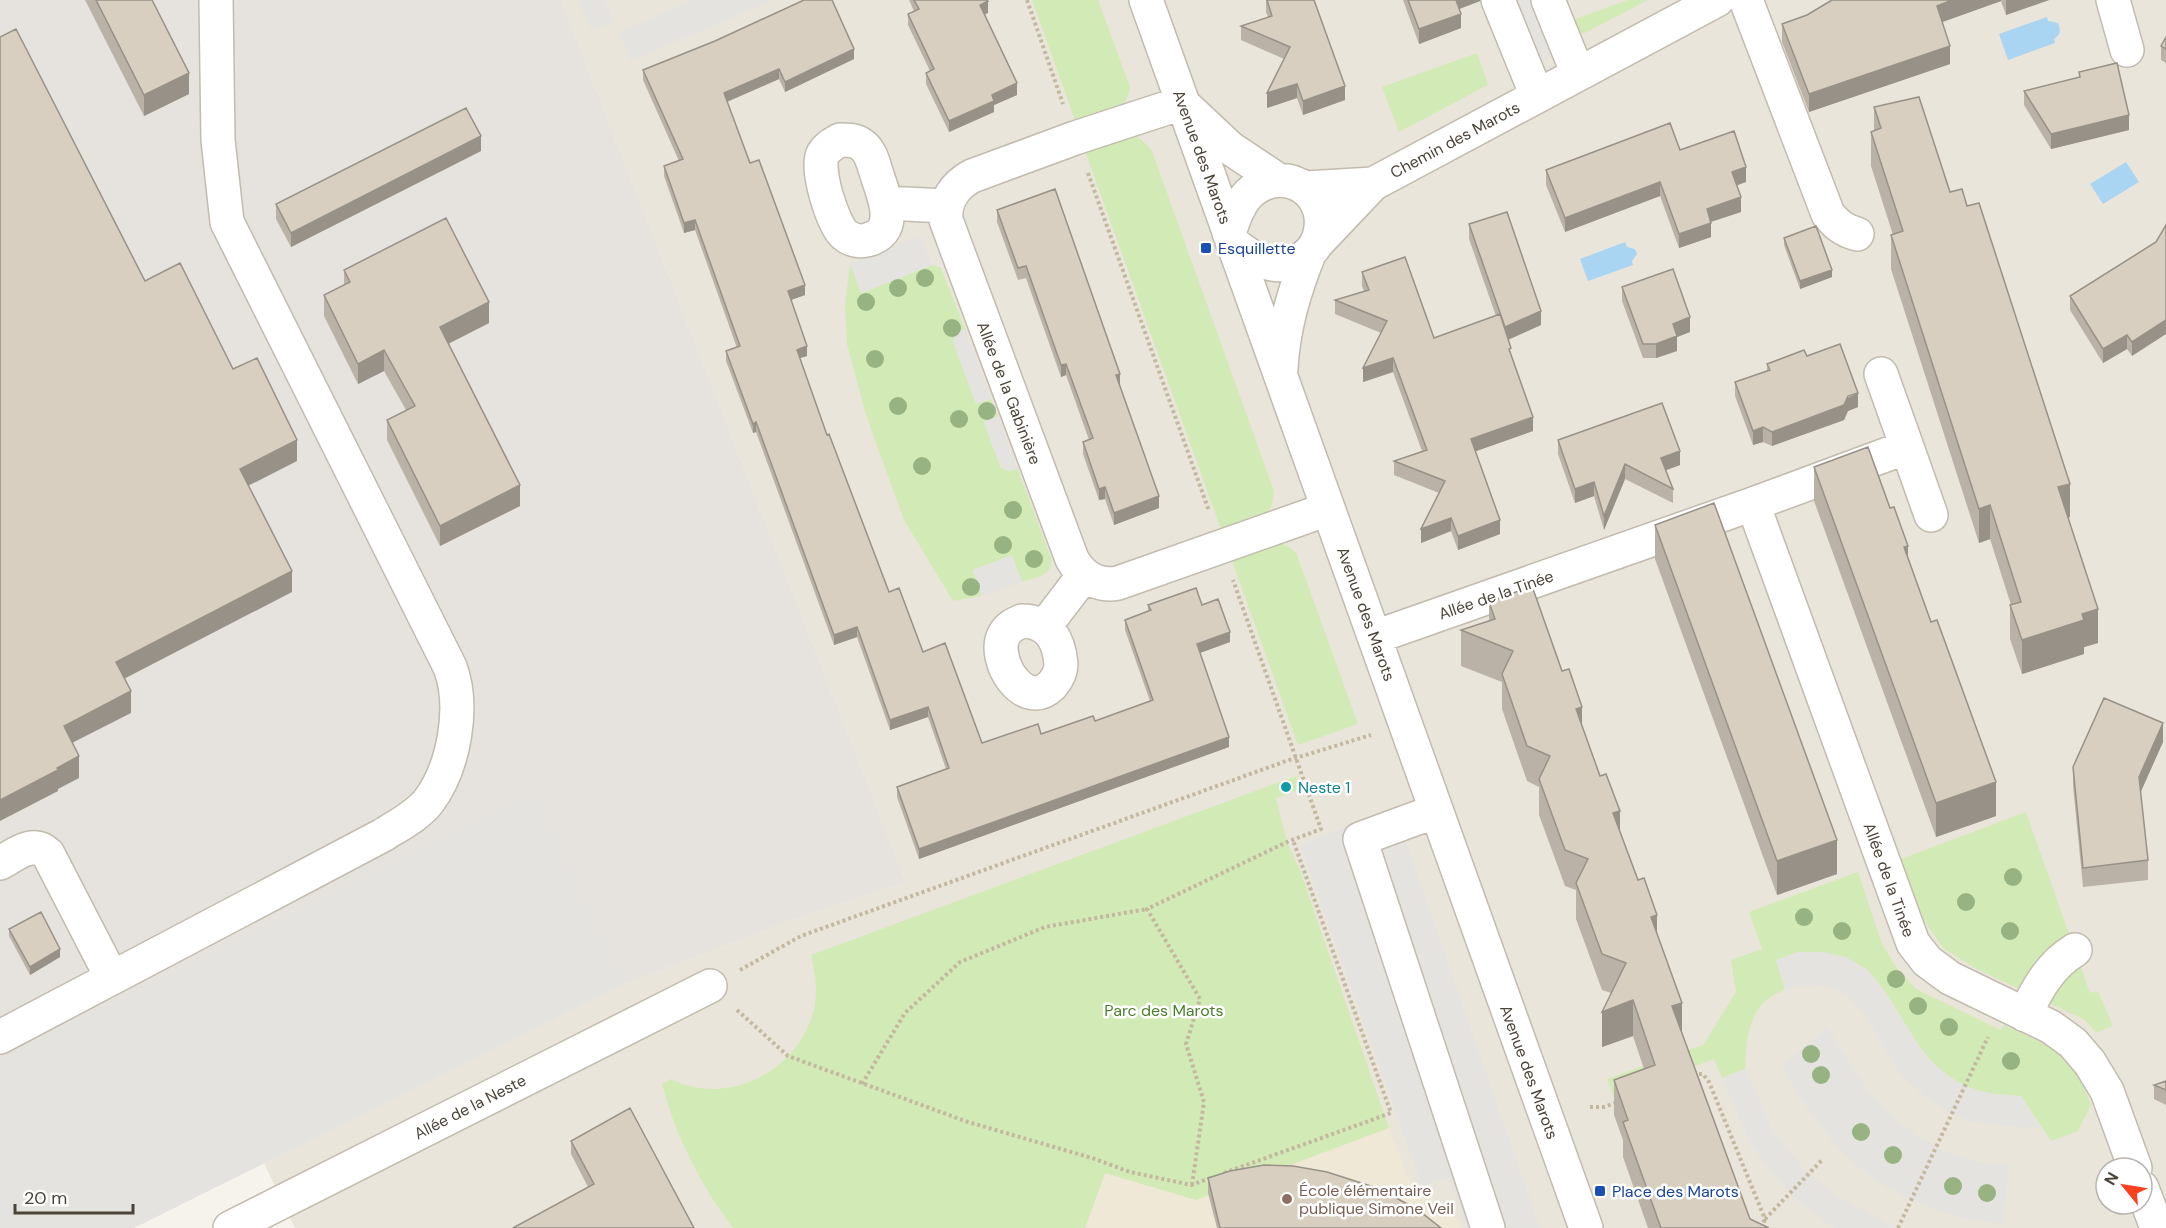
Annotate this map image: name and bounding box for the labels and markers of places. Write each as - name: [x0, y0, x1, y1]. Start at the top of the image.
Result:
- place label: Esquillette: [1218, 238, 1295, 259]
- marker: Esquillette: [1199, 241, 1213, 255]
- place label: Neste 1: [1298, 777, 1350, 798]
- marker: Neste 1: [1279, 780, 1293, 794]
- place label: École élémentaire publique Simone Veil: [1299, 1180, 1454, 1219]
- place label: Place des Marots: [1612, 1181, 1739, 1202]
- marker: Place des Marots: [1593, 1184, 1607, 1198]
- marker: École élémentaire publique Simone Veil: [1280, 1192, 1294, 1206]

